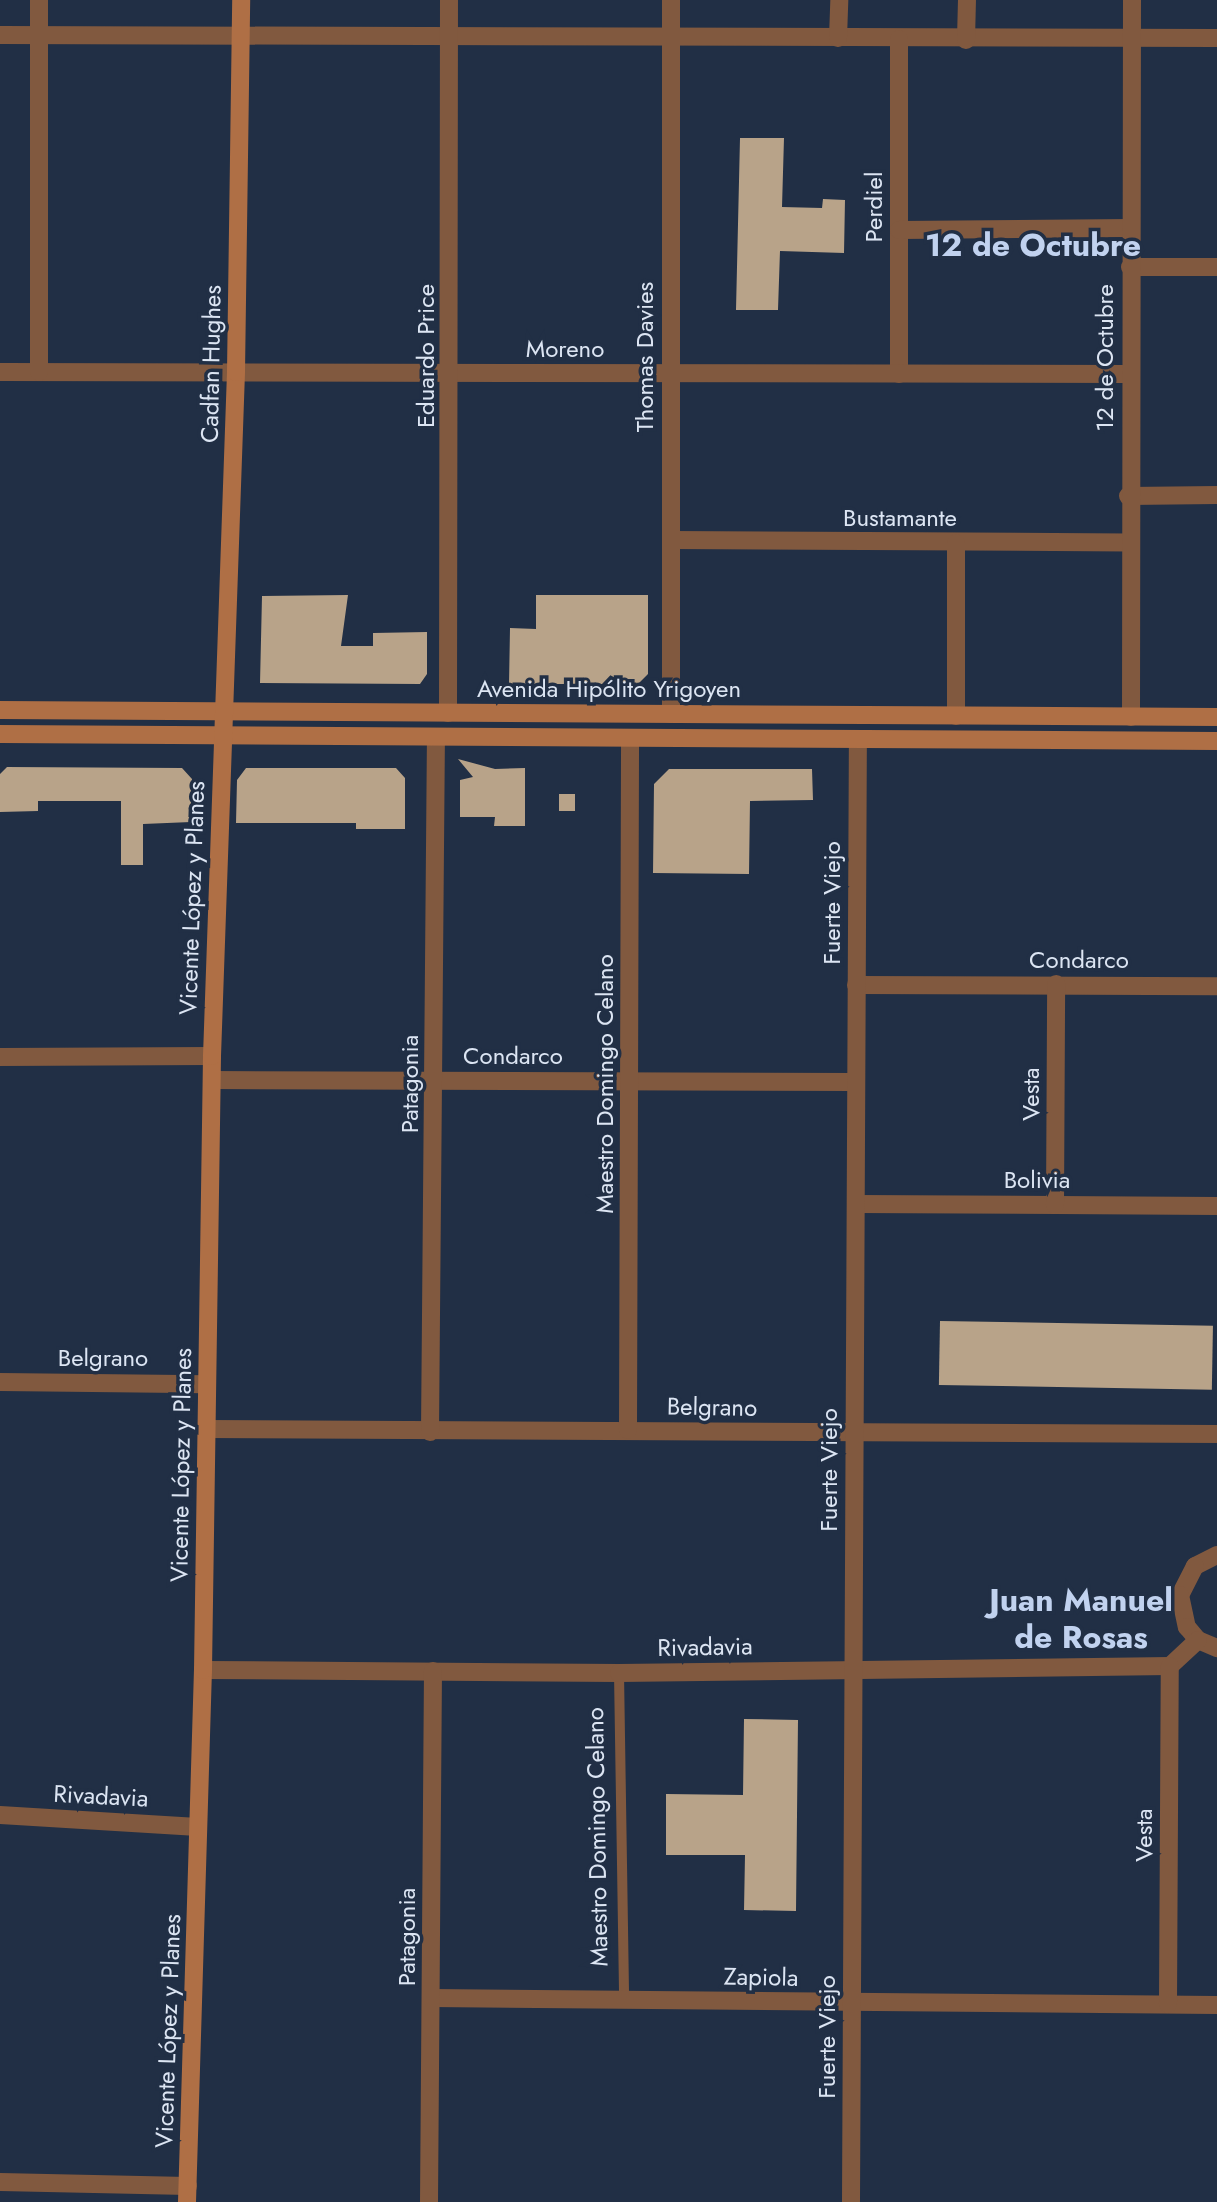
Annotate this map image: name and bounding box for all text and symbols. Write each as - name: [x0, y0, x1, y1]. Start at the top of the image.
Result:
- street label: Perdiel: [860, 172, 888, 242]
- district label: 12 de Octubre: [925, 226, 1141, 264]
- street label: Thomas Davies: [631, 282, 659, 432]
- street label: Eduardo Price: [412, 284, 440, 428]
- street label: 12 de Octubre: [1091, 284, 1119, 432]
- street label: Cadfan Hughes: [195, 285, 227, 443]
- street label: Moreno: [526, 335, 604, 363]
- street label: Bustamante: [843, 504, 957, 532]
- street label: Avenida Hipólito Yrigoyen: [477, 675, 741, 703]
- street label: Vicente López y Planes: [174, 780, 210, 1016]
- street label: Fuerte Viejo: [818, 841, 846, 965]
- street label: Condarco: [1029, 946, 1129, 974]
- street label: Maestro Domingo Celano: [591, 954, 619, 1214]
- street label: Patagonia: [396, 1035, 424, 1133]
- street label: Condarco: [463, 1042, 563, 1070]
- street label: Vesta: [1017, 1067, 1045, 1121]
- street label: Bolivia: [1004, 1166, 1070, 1194]
- street label: Belgrano: [58, 1344, 148, 1372]
- street label: Vicente López y Planes: [165, 1348, 197, 1582]
- street label: Belgrano: [667, 1392, 757, 1422]
- street label: Fuerte Viejo: [815, 1408, 843, 1532]
- district label: Juan Manuel de Rosas: [989, 1582, 1173, 1657]
- street label: Rivadavia: [657, 1632, 753, 1662]
- street label: Maestro Domingo Celano: [580, 1707, 614, 1967]
- street label: Rivadavia: [53, 1779, 149, 1813]
- street label: Vesta: [1130, 1808, 1158, 1862]
- street label: Patagonia: [393, 1888, 421, 1986]
- street label: Vicente López y Planes: [150, 1913, 186, 2149]
- street label: Zapiola: [723, 1962, 799, 1992]
- street label: Fuerte Viejo: [813, 1975, 841, 2099]

